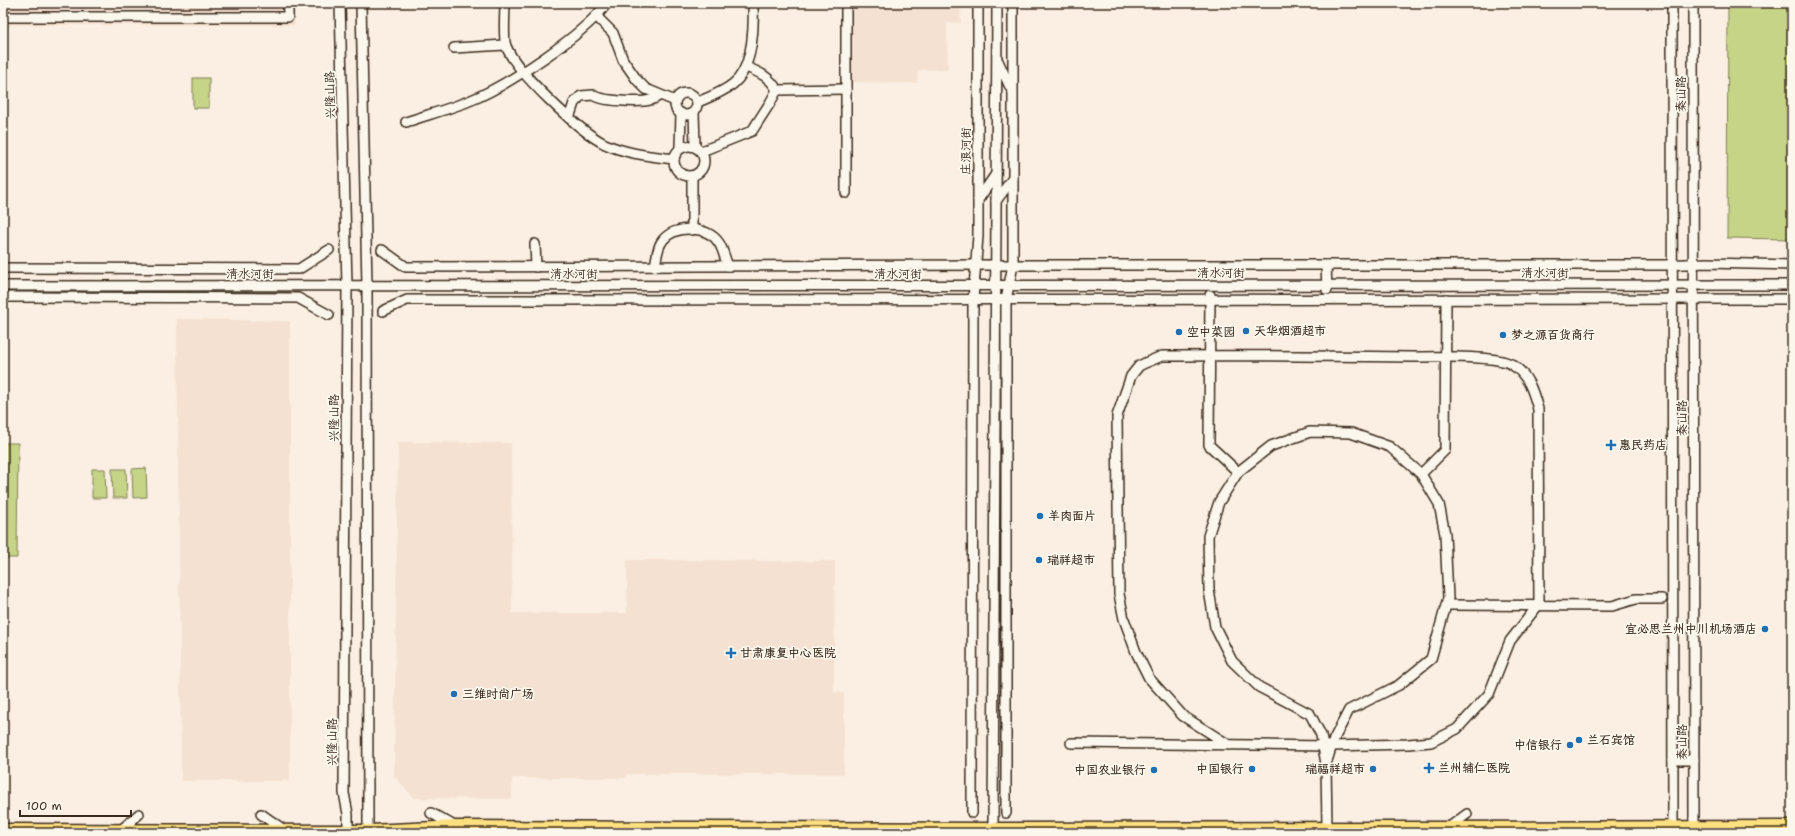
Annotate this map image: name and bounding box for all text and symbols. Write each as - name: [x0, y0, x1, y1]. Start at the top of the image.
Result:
- street label: 兴隆山路: [322, 71, 338, 119]
- street label: 秦山路: [1673, 76, 1689, 112]
- street label: 庄浪河街: [958, 127, 974, 175]
- street label: 清水河街: [1197, 265, 1245, 281]
- street label: 清水河街: [1521, 265, 1569, 281]
- street label: 清水河街: [226, 266, 274, 282]
- street label: 清水河街: [550, 266, 598, 282]
- street label: 清水河街: [874, 266, 922, 282]
- place label: 天华烟酒超市: [1254, 323, 1326, 339]
- place label: 空中菜园: [1187, 324, 1235, 340]
- marker: 天华烟酒超市: [1241, 326, 1251, 336]
- marker: 空中菜园: [1174, 327, 1184, 337]
- place label: 梦之源百货商行: [1511, 327, 1595, 343]
- marker: 梦之源百货商行: [1498, 330, 1508, 340]
- street label: 兴隆山路: [326, 394, 342, 442]
- street label: 秦山路: [1674, 400, 1690, 436]
- place label: 惠民药店: [1619, 437, 1667, 453]
- marker: 惠民药店: [1606, 440, 1616, 450]
- place label: 羊肉面片: [1048, 508, 1096, 524]
- marker: 羊肉面片: [1035, 511, 1045, 521]
- place label: 瑞祥超市: [1047, 552, 1095, 568]
- marker: 瑞祥超市: [1034, 555, 1044, 565]
- place label: 宜必思兰州中川机场酒店: [1625, 621, 1757, 637]
- marker: 宜必思兰州中川机场酒店: [1760, 624, 1770, 634]
- place label: 甘肃康复中心医院: [740, 645, 836, 661]
- marker: 甘肃康复中心医院: [725, 647, 737, 659]
- place label: 三维时尚广场: [462, 686, 534, 702]
- marker: 三维时尚广场: [449, 689, 459, 699]
- street label: 兴隆山路: [324, 718, 340, 766]
- street label: 秦山路: [1674, 724, 1690, 760]
- place label: 兰石宾馆: [1587, 732, 1635, 748]
- marker: 兰石宾馆: [1574, 735, 1584, 745]
- place label: 中信银行: [1514, 737, 1562, 753]
- marker: 中信银行: [1565, 740, 1575, 750]
- place label: 兰州辅仁医院: [1438, 760, 1510, 776]
- place label: 中国银行: [1196, 761, 1244, 777]
- place label: 瑞福祥超市: [1305, 761, 1365, 777]
- place label: 中国农业银行: [1074, 762, 1146, 778]
- marker: 兰州辅仁医院: [1423, 762, 1435, 774]
- marker: 中国银行: [1247, 764, 1257, 774]
- marker: 瑞福祥超市: [1368, 764, 1378, 774]
- marker: 中国农业银行: [1149, 765, 1159, 775]
- scale bar: [20, 792, 131, 818]
- text: 100 m: [26, 798, 62, 814]

